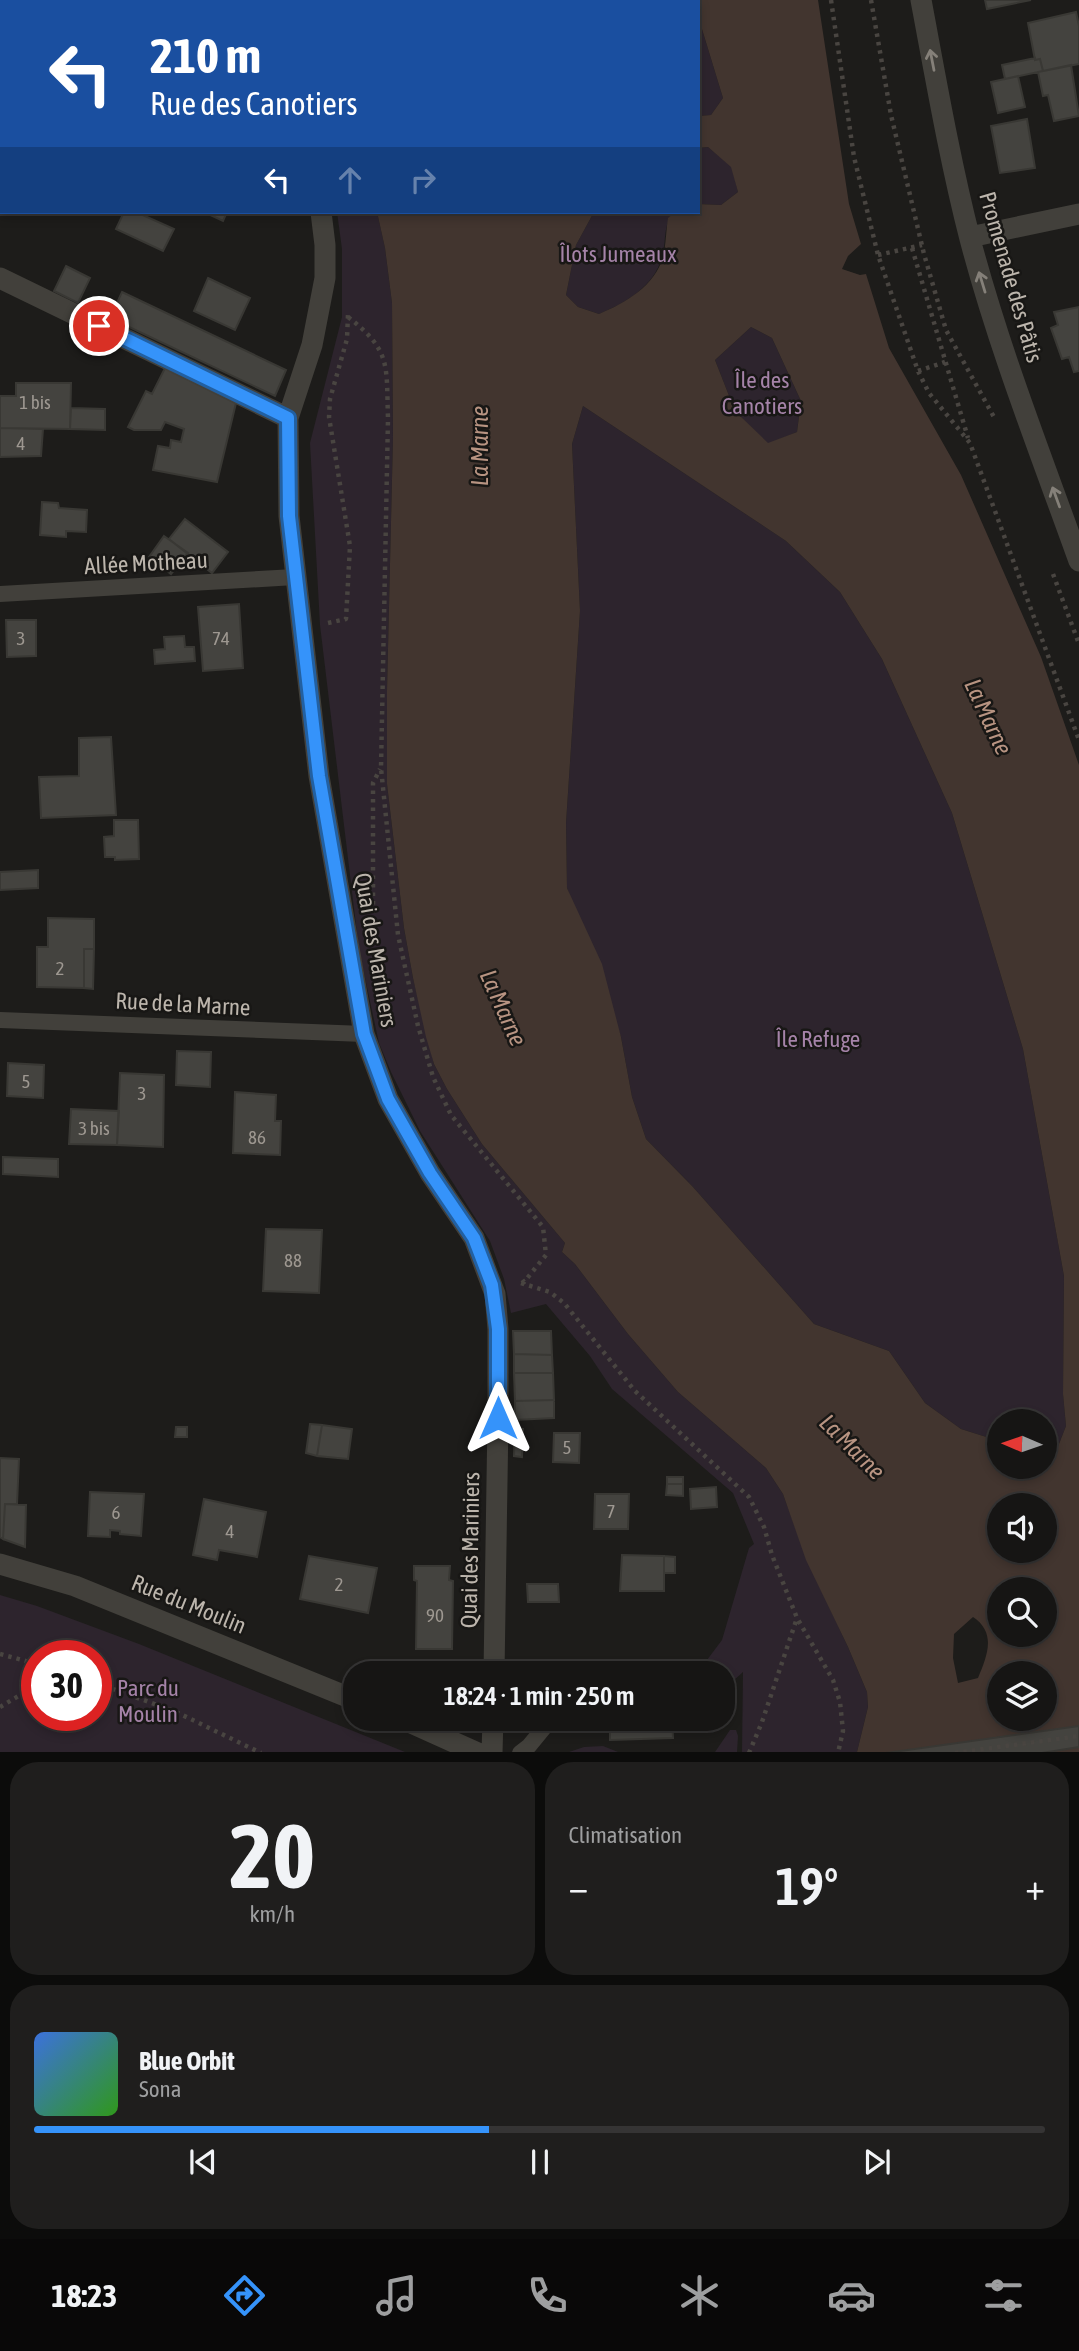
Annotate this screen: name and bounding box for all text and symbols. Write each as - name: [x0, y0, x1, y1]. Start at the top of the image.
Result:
- text: 210 m: [150, 27, 261, 83]
- icon: left: [35, 28, 126, 119]
- one-way arrow: [925, 49, 939, 72]
- text: Rue des Canotiers: [150, 85, 357, 122]
- icon: left: [258, 161, 296, 199]
- icon: ahead: [331, 161, 369, 199]
- icon: right: [404, 161, 442, 199]
- street label: Promenade des Pâtis: [974, 189, 1048, 365]
- park label: Îlots Jumeaux: [559, 241, 677, 267]
- one-way arrow: [975, 271, 988, 293]
- pin: [69, 296, 129, 356]
- icon: arrive: [80, 307, 118, 345]
- park label: Île des Canotiers: [722, 367, 802, 419]
- house number: 1 bis: [19, 391, 51, 413]
- water label: La Marne: [466, 406, 493, 486]
- house number: 4: [17, 432, 26, 454]
- one-way arrow: [1049, 487, 1061, 509]
- street label: Allée Motheau: [84, 547, 208, 579]
- house number: 3: [17, 627, 25, 649]
- house number: 74: [212, 627, 230, 649]
- water label: La Marne: [959, 675, 1018, 759]
- street label: Quai des Mariniers: [350, 871, 402, 1029]
- house number: 2: [56, 957, 64, 979]
- water label: La Marne: [475, 965, 532, 1050]
- street label: Rue de la Marne: [115, 987, 251, 1021]
- park label: Île Refuge: [776, 1026, 860, 1052]
- house number: 5: [22, 1070, 30, 1092]
- house number: 3: [138, 1082, 146, 1104]
- house number: 3 bis: [78, 1117, 110, 1139]
- house number: 86: [248, 1126, 266, 1148]
- house number: 88: [284, 1249, 302, 1271]
- position arrow: [461, 1381, 535, 1455]
- water label: La Marne: [814, 1409, 890, 1485]
- north arrow: [987, 1409, 1057, 1479]
- map controls: [987, 1409, 1057, 1731]
- house number: 5: [563, 1436, 571, 1458]
- street label: Quai des Mariniers: [456, 1472, 484, 1628]
- button: sound: [987, 1493, 1057, 1563]
- house number: 7: [607, 1500, 615, 1522]
- house number: 6: [112, 1501, 121, 1523]
- house number: 4: [226, 1520, 235, 1542]
- street label: Rue du Moulin: [128, 1569, 250, 1639]
- house number: 2: [335, 1573, 343, 1595]
- button: search: [987, 1577, 1057, 1647]
- house number: 90: [426, 1604, 444, 1626]
- speed limit sign: 30: [21, 1640, 112, 1731]
- button: layers: [987, 1661, 1057, 1731]
- park label: Parc du Moulin: [117, 1675, 179, 1727]
- text: 18:24 · 1 min · 250 m: [444, 1681, 634, 1711]
- text: 20: [229, 1803, 315, 1907]
- text: Climatisation: [569, 1822, 682, 1848]
- text: 19°: [775, 1856, 838, 1916]
- text: −: [569, 1865, 588, 1908]
- text: +: [1025, 1865, 1045, 1908]
- text: km/h: [249, 1901, 295, 1927]
- text: Blue Orbit: [139, 2046, 235, 2076]
- text: Sona: [139, 2076, 181, 2102]
- icon: previous: [184, 2143, 222, 2181]
- icon: pause: [521, 2143, 559, 2181]
- icon: next: [858, 2143, 896, 2181]
- icon: directions: [220, 2271, 269, 2320]
- icon: music: [372, 2271, 421, 2320]
- icon: phone: [523, 2271, 572, 2320]
- icon: climate: [675, 2271, 724, 2320]
- icon: car: [827, 2271, 876, 2320]
- icon: filters: [979, 2271, 1028, 2320]
- text: 18:23: [51, 2277, 117, 2314]

